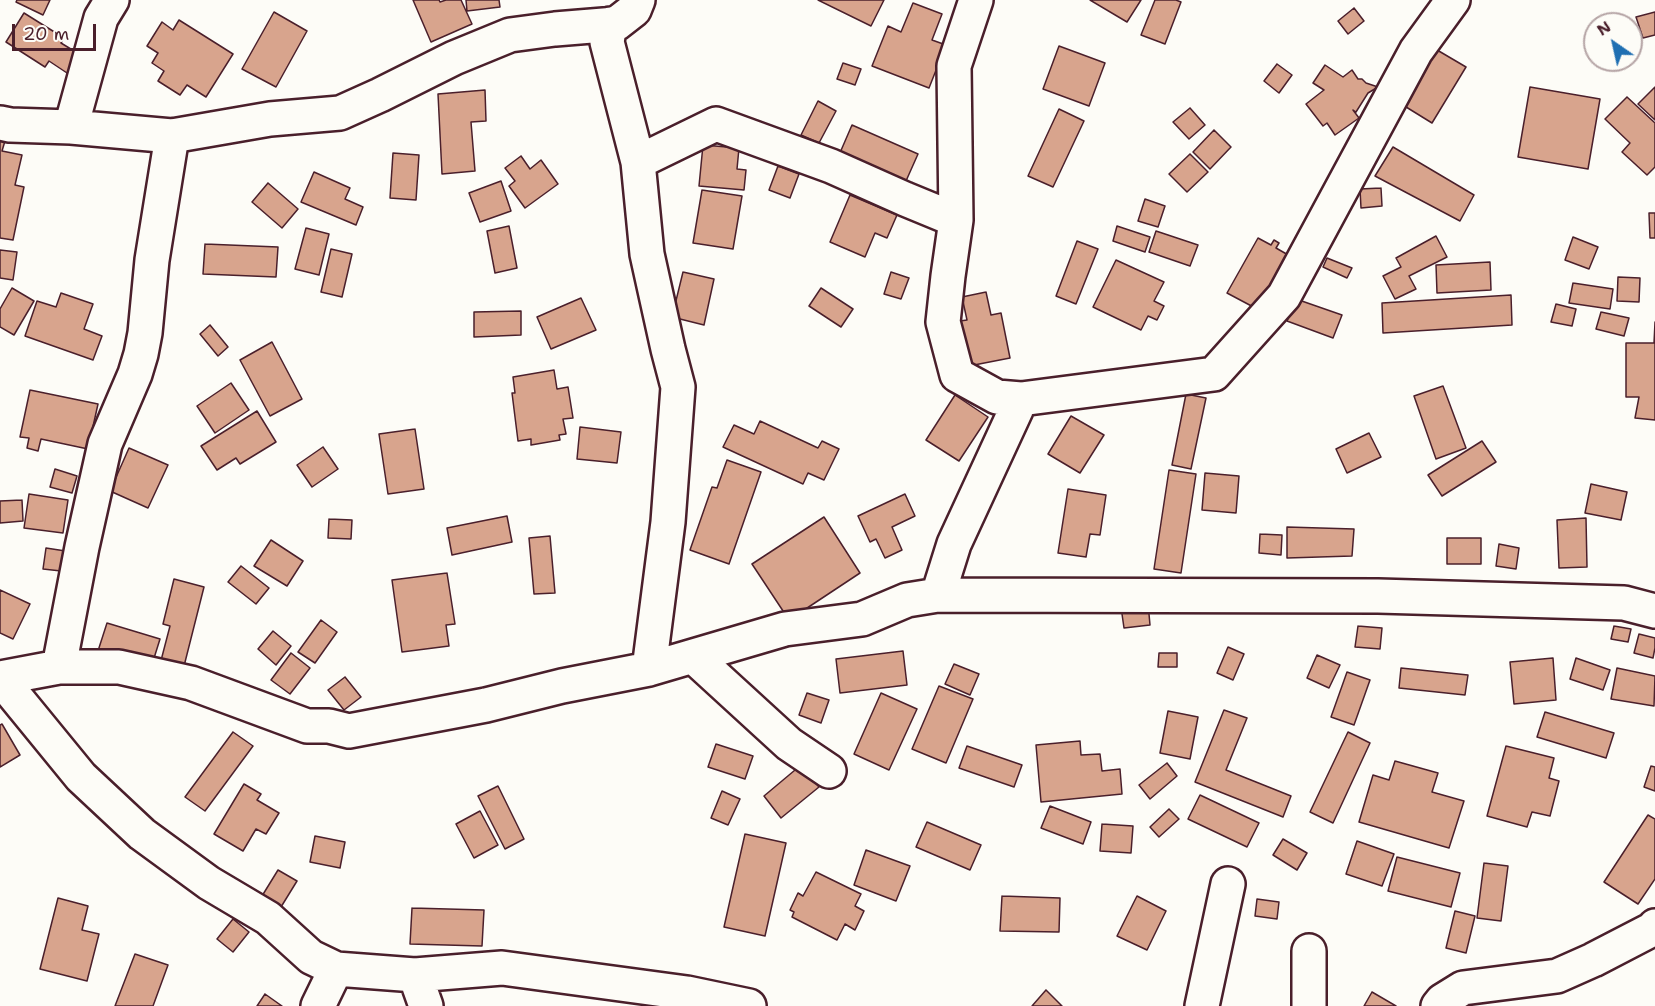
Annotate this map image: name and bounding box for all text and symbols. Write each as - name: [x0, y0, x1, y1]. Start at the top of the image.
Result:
- scale bar: [15, 12, 99, 50]
- north arrow: [1583, 12, 1643, 72]
- text: N: [1593, 16, 1615, 41]
- text: 20 m: [23, 22, 69, 46]

